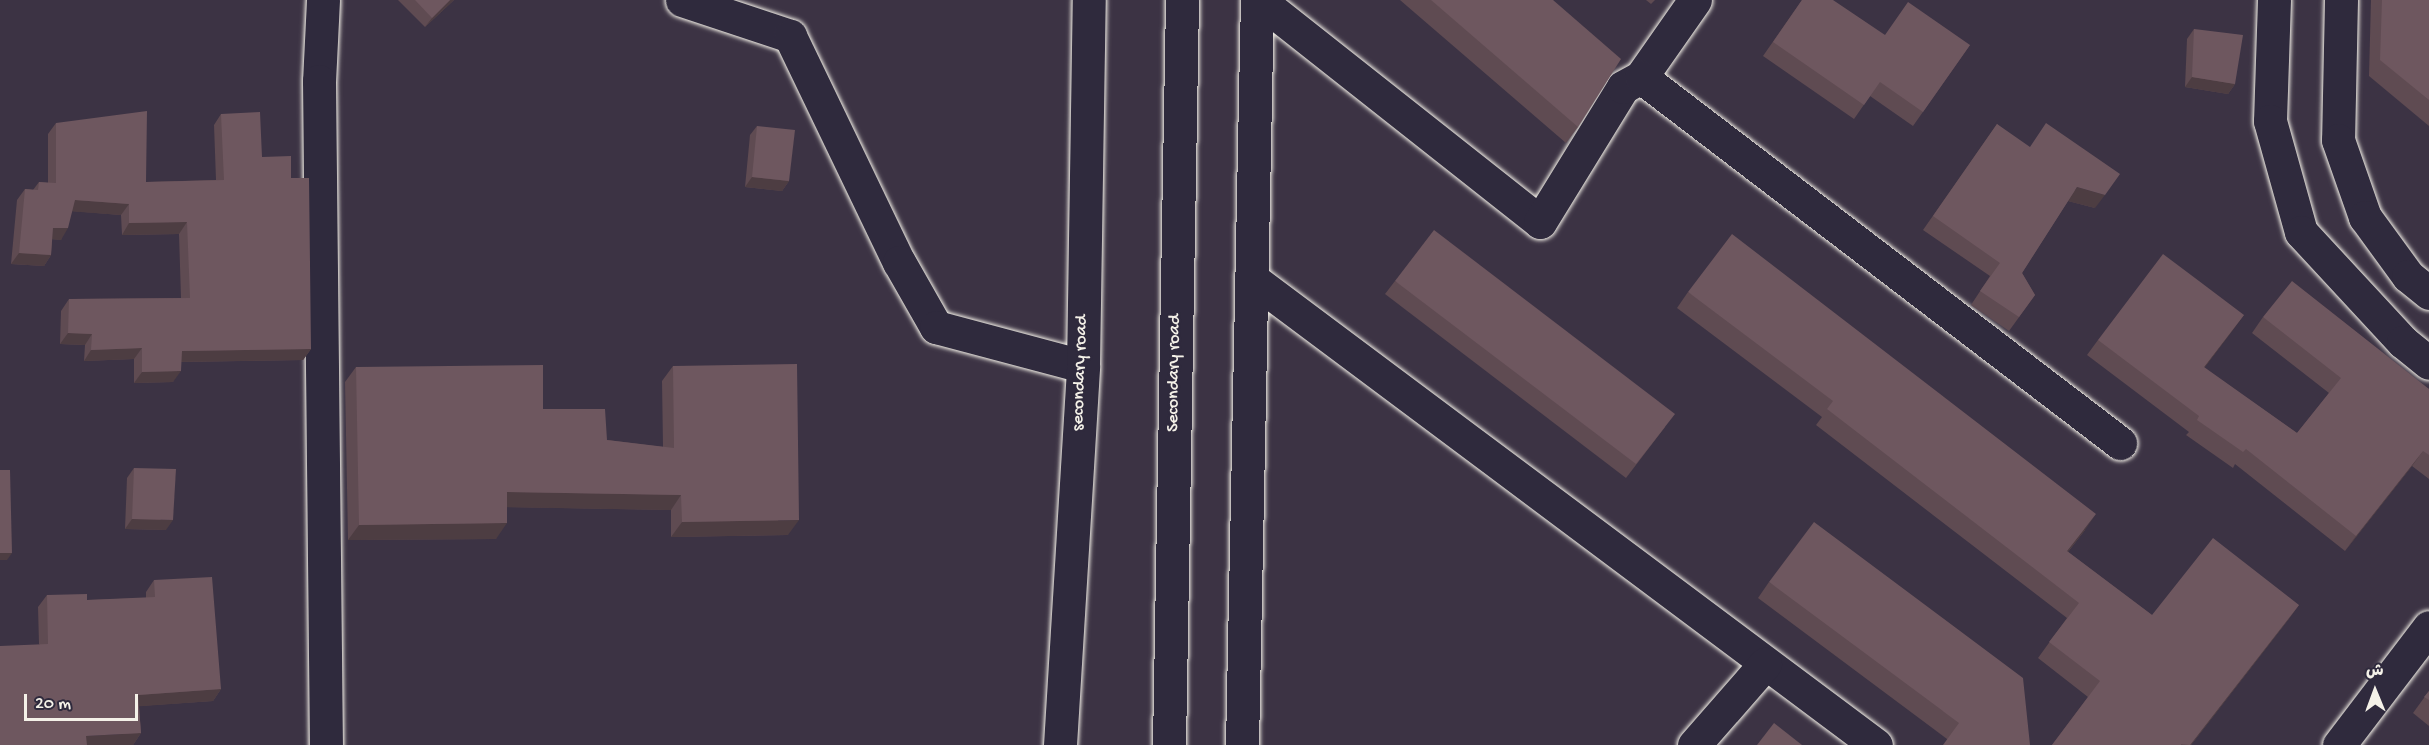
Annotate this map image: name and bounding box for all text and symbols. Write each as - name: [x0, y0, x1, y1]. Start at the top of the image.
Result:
- street label: Secondary road: [1163, 314, 1187, 432]
- street label: secondary road: [1068, 315, 1094, 431]
- north arrow: [2345, 661, 2405, 721]
- text: ش: [2366, 663, 2384, 682]
- scale bar: [27, 682, 141, 720]
- text: 20 m: [35, 694, 71, 715]

